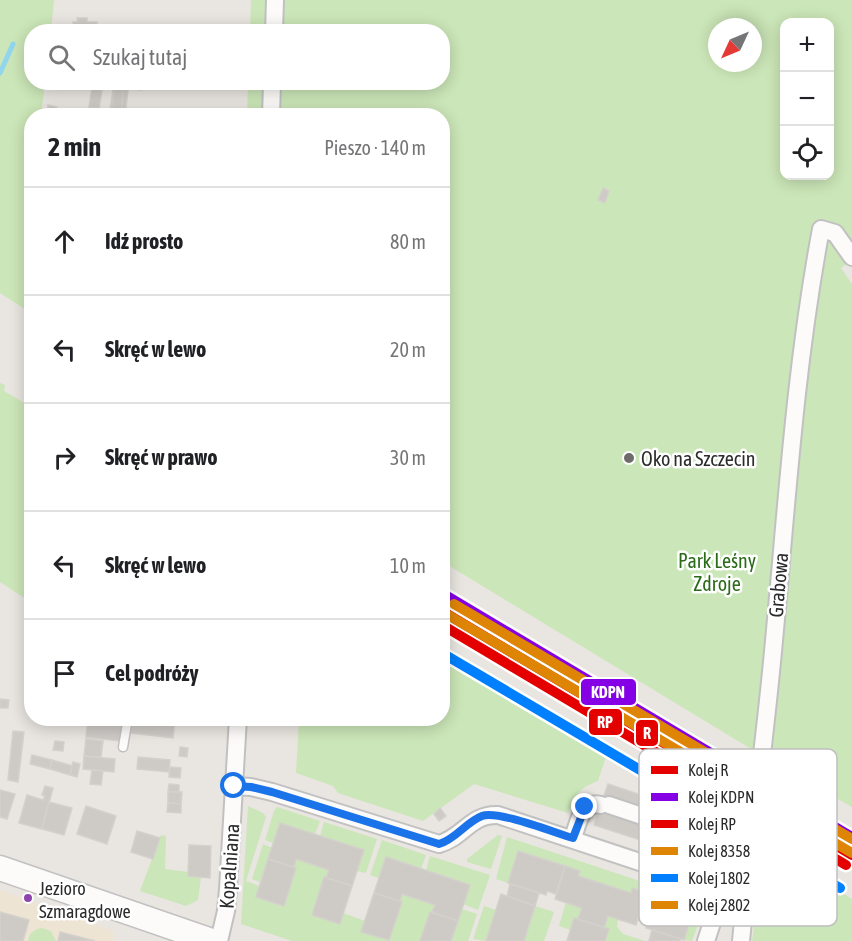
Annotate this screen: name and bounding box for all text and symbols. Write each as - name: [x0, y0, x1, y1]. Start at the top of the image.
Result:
- north arrow: [708, 18, 762, 72]
- map controls: [780, 18, 834, 180]
- button: +: [780, 18, 834, 72]
- search box: [24, 24, 450, 90]
- icon: search: [45, 41, 78, 74]
- text: Szukaj tutaj: [93, 44, 187, 70]
- button: −: [780, 72, 834, 126]
- button: locate: [780, 126, 834, 180]
- text: 2 min: [48, 132, 101, 162]
- text: Pieszo · 140 m: [324, 136, 426, 159]
- icon: ahead: [48, 225, 81, 258]
- text: Idź prosto: [105, 228, 183, 254]
- text: 80 m: [390, 230, 426, 253]
- icon: left: [48, 333, 81, 366]
- text: Skręć w lewo: [105, 336, 206, 362]
- text: 20 m: [390, 338, 426, 361]
- icon: right: [48, 441, 81, 474]
- text: Skręć w prawo: [105, 444, 218, 470]
- text: 30 m: [390, 446, 426, 469]
- place label: Oko na Szczecin: [641, 447, 755, 470]
- marker: Oko na Szczecin: [622, 451, 636, 465]
- icon: left: [48, 549, 81, 582]
- park label: Park Leśny Zdroje: [678, 549, 756, 595]
- text: Skręć w lewo: [105, 552, 206, 578]
- street label: Grabowa: [764, 552, 792, 618]
- text: 10 m: [390, 554, 426, 577]
- icon: arrive: [48, 657, 81, 690]
- text: Cel podróży: [105, 660, 199, 686]
- line badge: KDPN: [580, 678, 637, 706]
- text: KDPN: [591, 683, 625, 701]
- line badge: RP: [588, 708, 623, 736]
- text: RP: [597, 713, 613, 731]
- line badge: R: [635, 719, 659, 747]
- text: R: [643, 724, 651, 742]
- legend: [639, 749, 837, 926]
- text: Kolej R: [688, 761, 728, 780]
- route start: [220, 772, 246, 798]
- text: Kolej KDPN: [688, 788, 754, 807]
- route end: [571, 793, 597, 819]
- text: Kolej RP: [688, 815, 736, 834]
- street label: Kopalniana: [215, 823, 243, 909]
- text: Kolej 8358: [688, 842, 750, 861]
- text: Kolej 1802: [688, 869, 750, 888]
- place label: Jezioro Szmaragdowe: [39, 878, 131, 922]
- marker: Jezioro Szmaragdowe: [22, 892, 34, 904]
- text: Kolej 2802: [688, 896, 750, 915]

